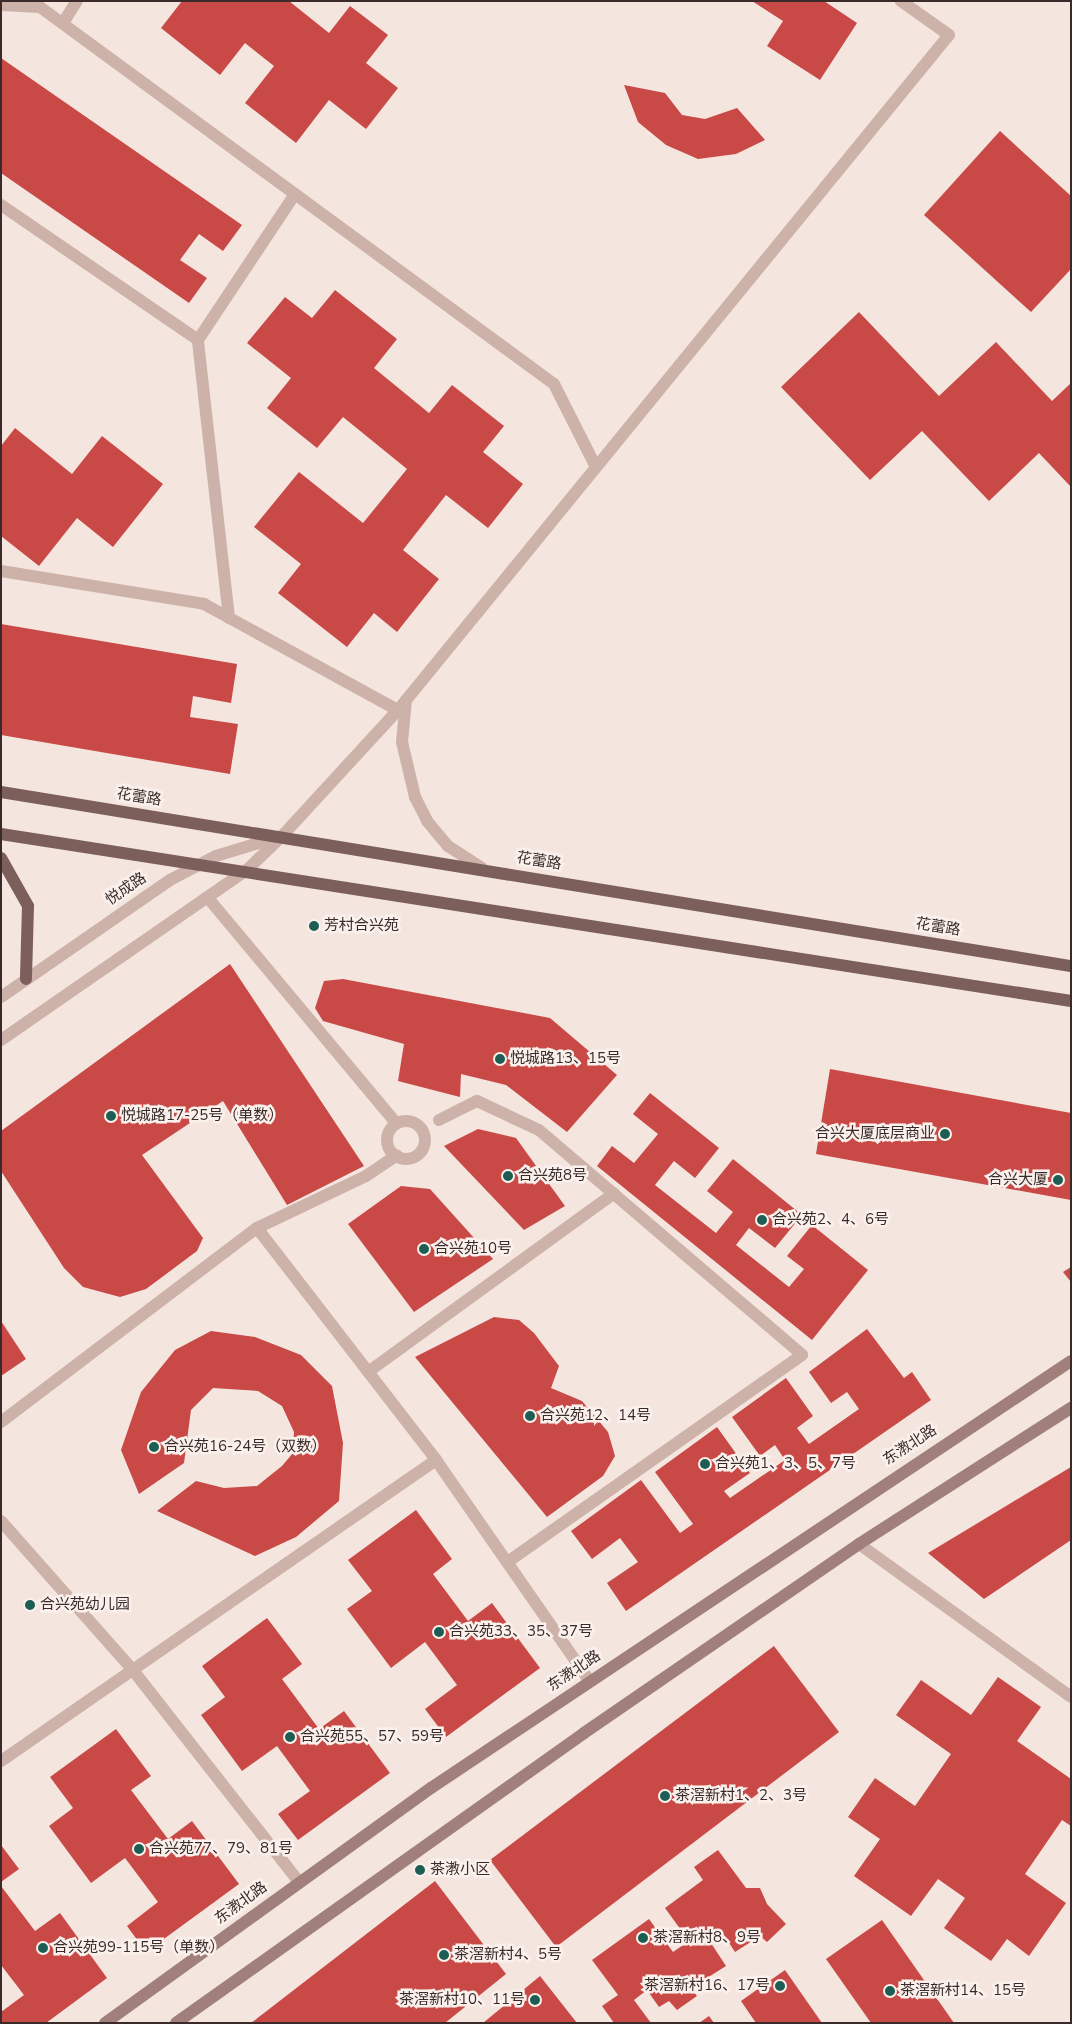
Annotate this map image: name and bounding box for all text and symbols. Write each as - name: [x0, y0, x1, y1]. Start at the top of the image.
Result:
- street label: 花蕾路: [115, 785, 163, 809]
- street label: 花蕾路: [515, 849, 563, 873]
- street label: 悦成路: [102, 869, 150, 909]
- street label: 花蕾路: [914, 915, 962, 939]
- place label: 芳村合兴苑: [324, 917, 399, 935]
- marker: 芳村合兴苑: [308, 920, 320, 932]
- place label: 悦城路13、15号: [510, 1050, 621, 1068]
- marker: 悦城路13、15号: [494, 1053, 506, 1065]
- place label: 悦城路17-25号（单数）: [121, 1107, 283, 1125]
- marker: 悦城路17-25号（单数）: [105, 1110, 117, 1122]
- place label: 合兴大厦底层商业: [815, 1125, 935, 1143]
- marker: 合兴大厦底层商业: [939, 1128, 951, 1140]
- place label: 合兴苑8号: [518, 1167, 587, 1185]
- marker: 合兴苑8号: [502, 1170, 514, 1182]
- place label: 合兴大厦: [988, 1171, 1048, 1189]
- marker: 合兴大厦: [1052, 1174, 1064, 1186]
- place label: 合兴苑2、4、6号: [772, 1211, 889, 1229]
- marker: 合兴苑2、4、6号: [756, 1214, 768, 1226]
- place label: 合兴苑10号: [434, 1240, 512, 1258]
- marker: 合兴苑10号: [418, 1243, 430, 1255]
- place label: 合兴苑12、14号: [540, 1407, 651, 1425]
- marker: 合兴苑12、14号: [524, 1410, 536, 1422]
- street label: 东漖北路: [880, 1421, 940, 1469]
- place label: 合兴苑16-24号（双数）: [164, 1438, 326, 1456]
- marker: 合兴苑16-24号（双数）: [148, 1441, 160, 1453]
- place label: 合兴苑1、3、5、7号: [715, 1455, 856, 1473]
- marker: 合兴苑1、3、5、7号: [699, 1458, 711, 1470]
- place label: 合兴苑幼儿园: [40, 1596, 130, 1614]
- marker: 合兴苑幼儿园: [24, 1599, 36, 1611]
- place label: 合兴苑33、35、37号: [449, 1623, 593, 1641]
- marker: 合兴苑33、35、37号: [433, 1626, 445, 1638]
- street label: 东漖北路: [544, 1647, 604, 1695]
- place label: 合兴苑55、57、59号: [300, 1728, 444, 1746]
- marker: 合兴苑55、57、59号: [284, 1731, 296, 1743]
- place label: 茶滘新村1、2、3号: [675, 1787, 807, 1805]
- marker: 茶滘新村1、2、3号: [659, 1790, 671, 1802]
- place label: 合兴苑77、79、81号: [149, 1840, 293, 1858]
- marker: 合兴苑77、79、81号: [133, 1843, 145, 1855]
- place label: 茶漖小区: [430, 1861, 490, 1879]
- marker: 茶漖小区: [414, 1864, 426, 1876]
- street label: 东漖北路: [211, 1878, 271, 1928]
- place label: 茶滘新村8、9号: [653, 1929, 761, 1947]
- marker: 茶滘新村8、9号: [637, 1932, 649, 1944]
- place label: 合兴苑99-115号（单数）: [53, 1939, 224, 1957]
- marker: 合兴苑99-115号（单数）: [37, 1942, 49, 1954]
- place label: 茶滘新村4、5号: [454, 1946, 562, 1964]
- marker: 茶滘新村4、5号: [438, 1949, 450, 1961]
- place label: 茶滘新村16、17号: [644, 1977, 770, 1995]
- marker: 茶滘新村16、17号: [774, 1980, 786, 1992]
- place label: 茶滘新村14、15号: [900, 1982, 1026, 2000]
- marker: 茶滘新村14、15号: [884, 1985, 896, 1997]
- place label: 茶滘新村10、11号: [399, 1991, 525, 2009]
- marker: 茶滘新村10、11号: [529, 1994, 541, 2006]

